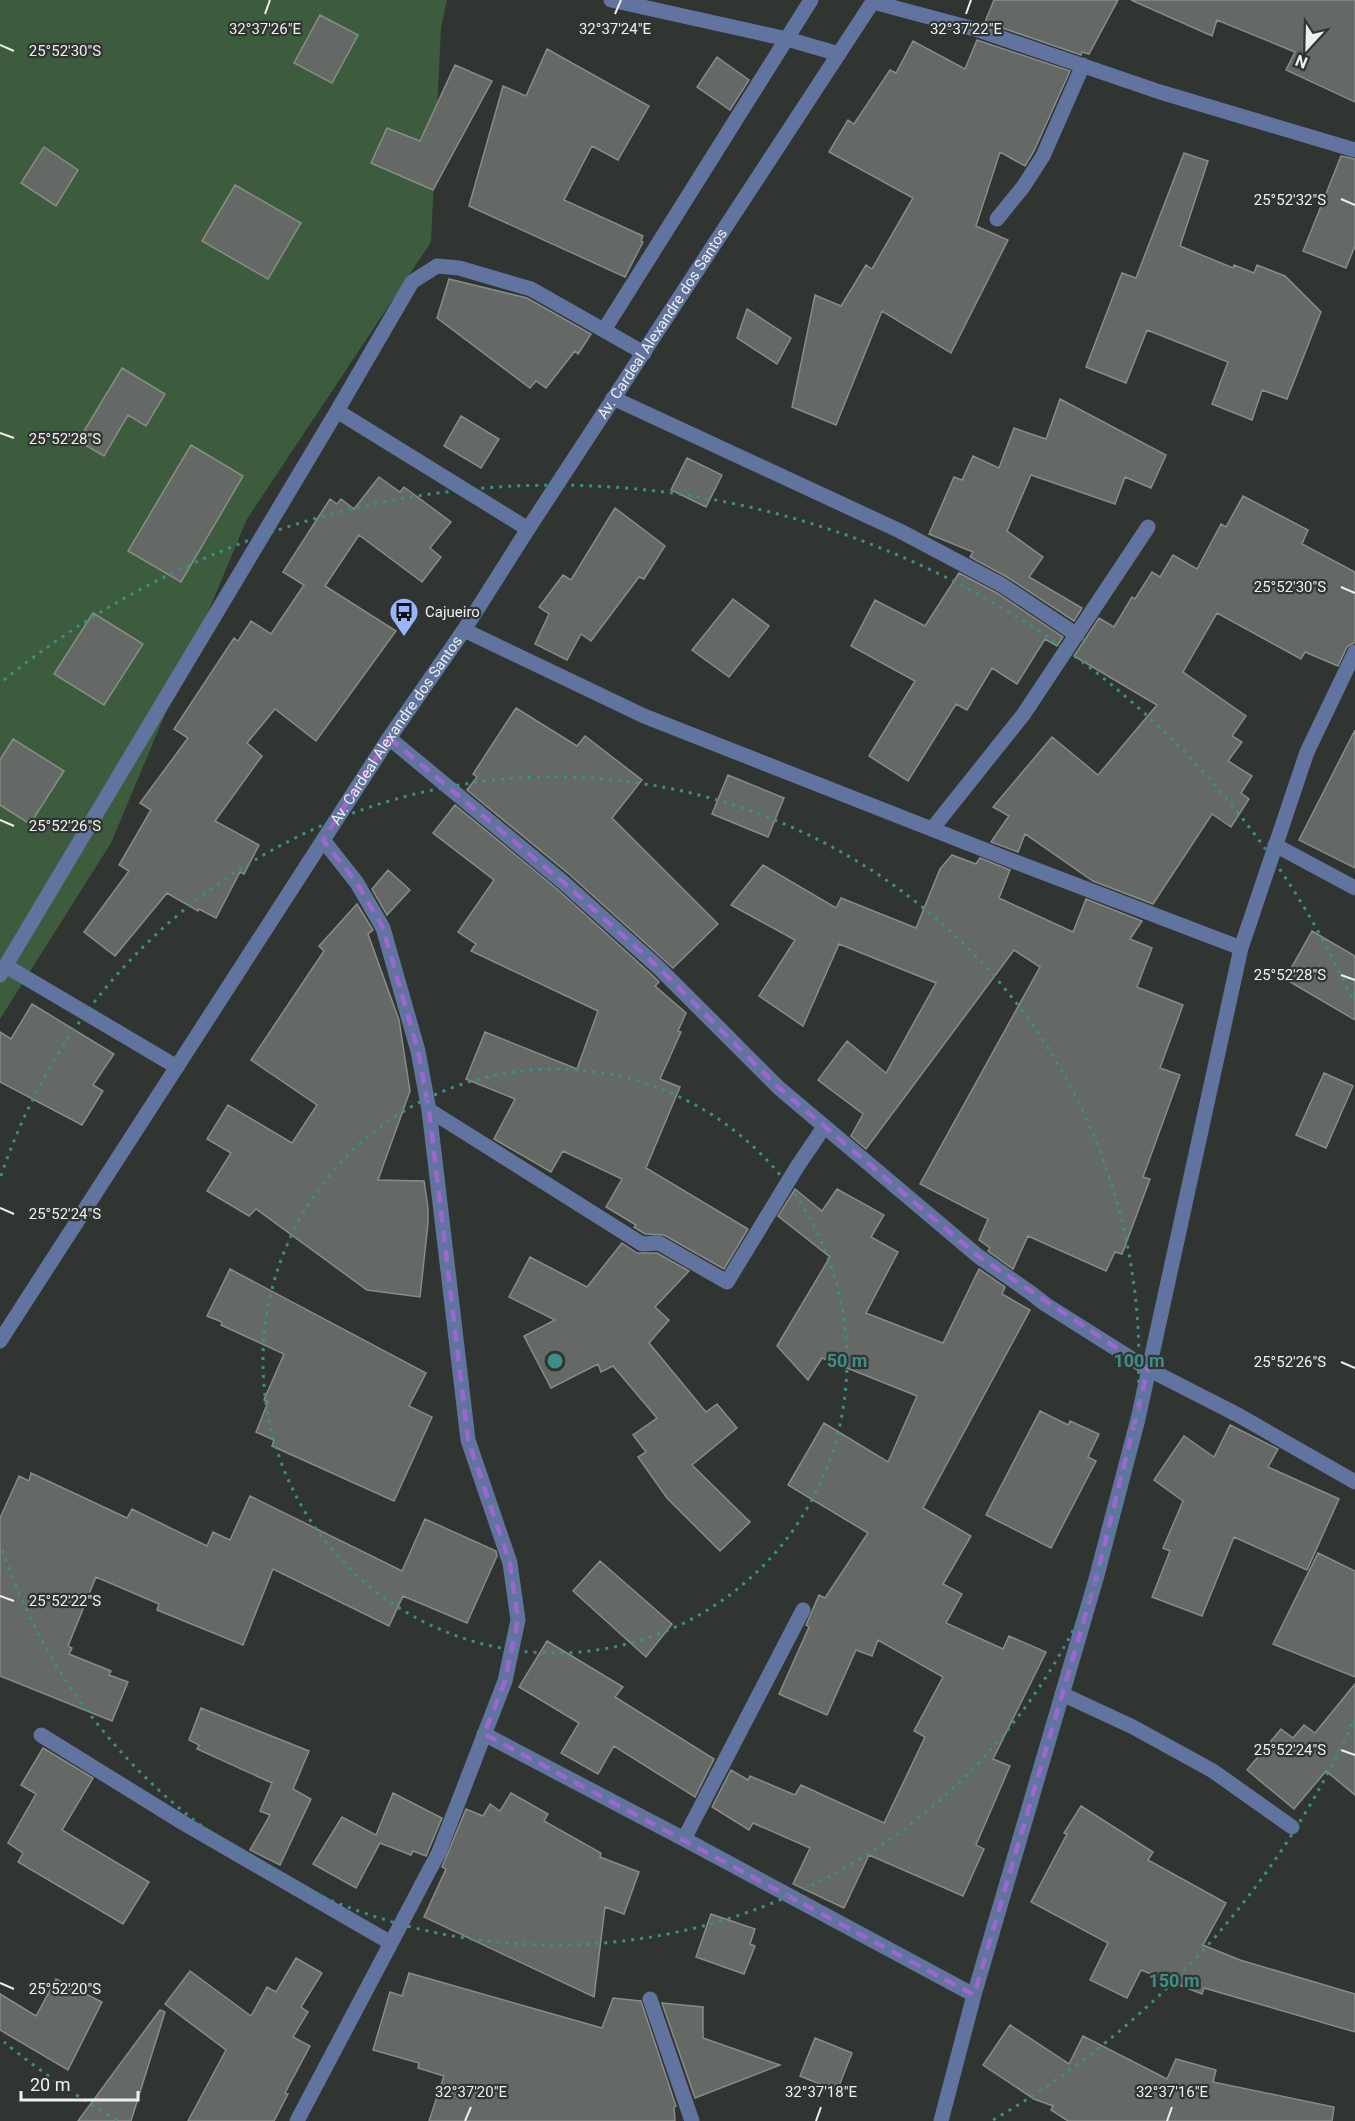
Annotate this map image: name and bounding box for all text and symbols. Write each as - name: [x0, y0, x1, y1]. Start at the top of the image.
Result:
- north arrow: [1277, 18, 1337, 78]
- text: 32°37'26"E: [229, 20, 302, 38]
- text: 32°37'24"E: [579, 20, 652, 38]
- text: 32°37'22"E: [930, 20, 1003, 38]
- text: 25°52'30"S: [29, 42, 101, 60]
- text: N: [1293, 51, 1310, 72]
- text: 25°52'32"S: [1254, 191, 1326, 209]
- street label: Av. Cardeal Alexandre dos Santos: [593, 225, 731, 422]
- text: 25°52'28"S: [29, 430, 101, 448]
- text: 25°52'30"S: [1254, 578, 1326, 596]
- bus stop icon: Cajueiro: [388, 596, 420, 638]
- place label: Cajueiro: [425, 603, 480, 621]
- street label: Av. Cardeal Alexandre dos Santos: [326, 632, 466, 828]
- text: 25°52'26"S: [29, 817, 101, 835]
- text: 25°52'28"S: [1254, 966, 1326, 984]
- text: 25°52'24"S: [29, 1205, 101, 1223]
- text: 50 m: [827, 1350, 867, 1371]
- text: 100 m: [1113, 1350, 1165, 1371]
- centre of rings: [545, 1351, 565, 1371]
- text: 25°52'26"S: [1254, 1353, 1326, 1371]
- text: 25°52'22"S: [29, 1592, 101, 1610]
- text: 25°52'24"S: [1254, 1741, 1326, 1759]
- text: 150 m: [1148, 1970, 1200, 1991]
- text: 25°52'20"S: [29, 1980, 101, 1998]
- scale bar: [21, 2064, 138, 2102]
- text: 20 m: [30, 2074, 70, 2095]
- text: 32°37'20"E: [435, 2083, 508, 2101]
- text: 32°37'18"E: [785, 2083, 858, 2101]
- text: 32°37'16"E: [1136, 2083, 1209, 2101]

